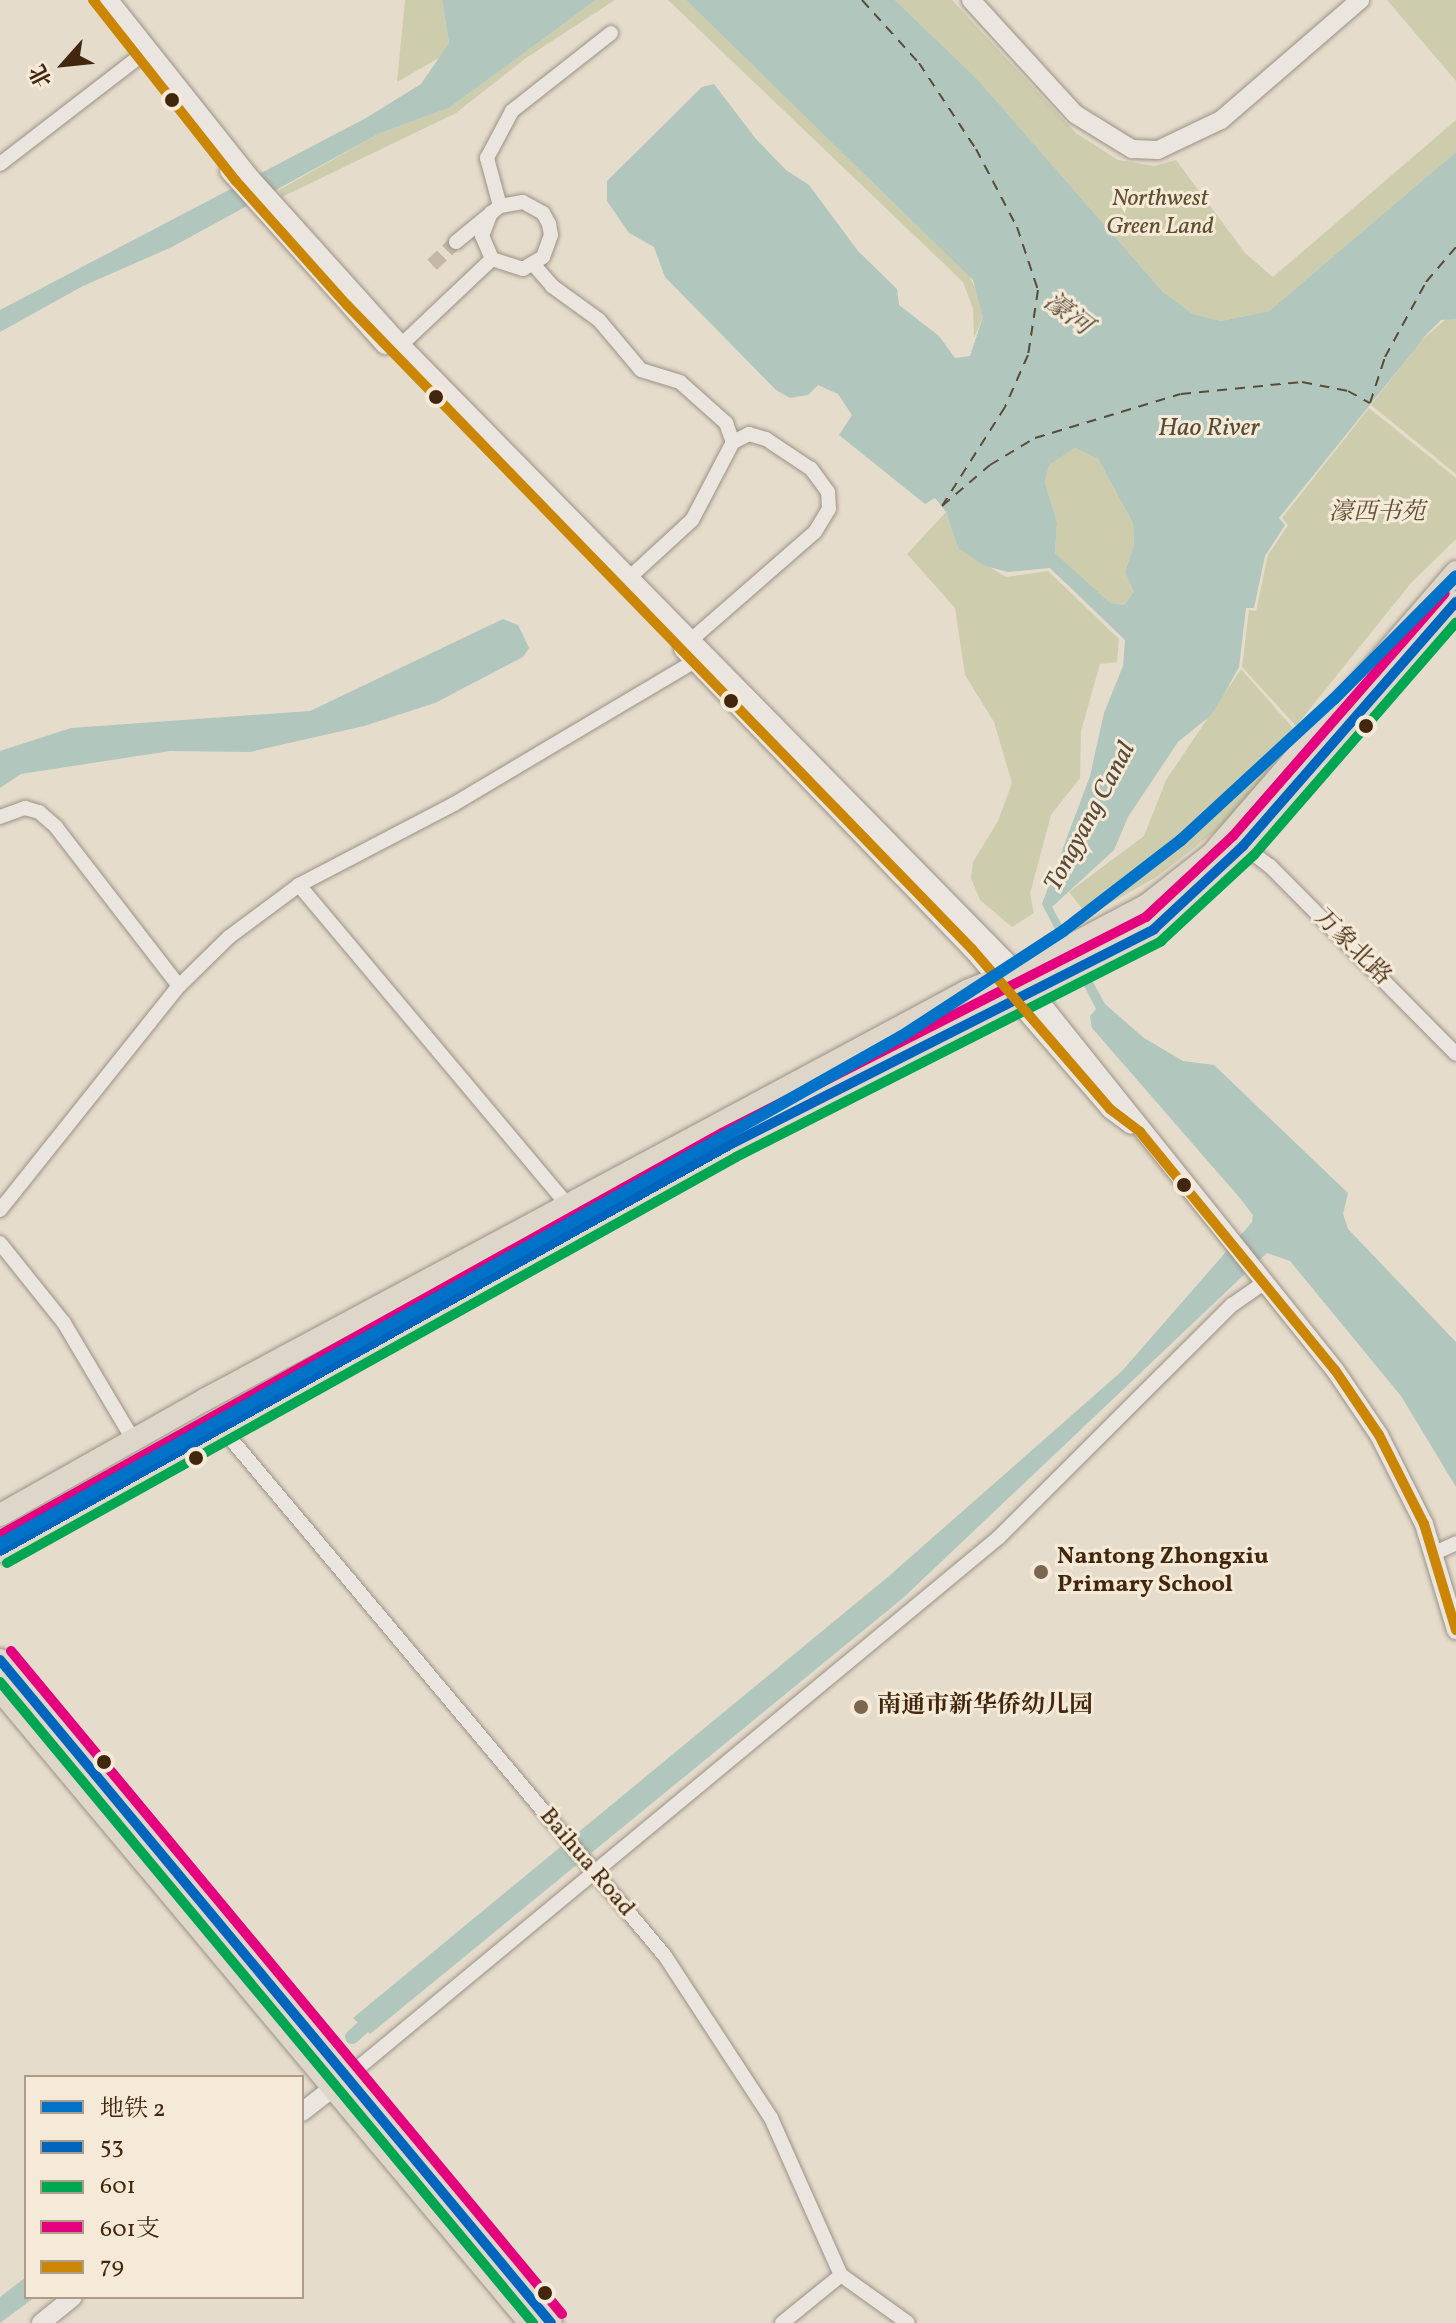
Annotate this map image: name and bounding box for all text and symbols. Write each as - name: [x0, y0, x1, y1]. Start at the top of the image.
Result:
- north arrow: [24, 24, 104, 104]
- text: 北: [23, 58, 61, 92]
- unlabelled marker: [164, 92, 180, 108]
- park label: Northwest Green Land: [1106, 186, 1214, 242]
- water label: 濠河: [1037, 287, 1097, 343]
- unlabelled marker: [428, 389, 444, 405]
- water label: Hao River: [1158, 413, 1260, 445]
- park label: 濠西书苑: [1329, 500, 1425, 528]
- unlabelled marker: [723, 693, 739, 709]
- unlabelled marker: [1358, 718, 1374, 734]
- water label: Tongyang Canal: [1039, 737, 1143, 897]
- street label: 万象北路: [1308, 904, 1396, 992]
- unlabelled marker: [1176, 1177, 1192, 1193]
- unlabelled marker: [188, 1450, 204, 1466]
- place label: Nantong Zhongxiu Primary School: [1057, 1544, 1269, 1600]
- marker: Nantong Zhongxiu Primary School: [1032, 1563, 1050, 1581]
- place label: 南通市新华侨幼儿园: [877, 1693, 1093, 1721]
- marker: 南通市新华侨幼儿园: [852, 1698, 870, 1716]
- unlabelled marker: [96, 1754, 112, 1770]
- street label: Baihua Road: [532, 1803, 640, 1923]
- legend: [24, 2075, 304, 2299]
- text: 地铁 2: [100, 2093, 166, 2127]
- text: 53: [100, 2130, 124, 2164]
- text: 601: [100, 2170, 136, 2204]
- text: 601支: [100, 2213, 160, 2247]
- text: 79: [100, 2250, 124, 2284]
- unlabelled marker: [537, 2285, 553, 2301]

